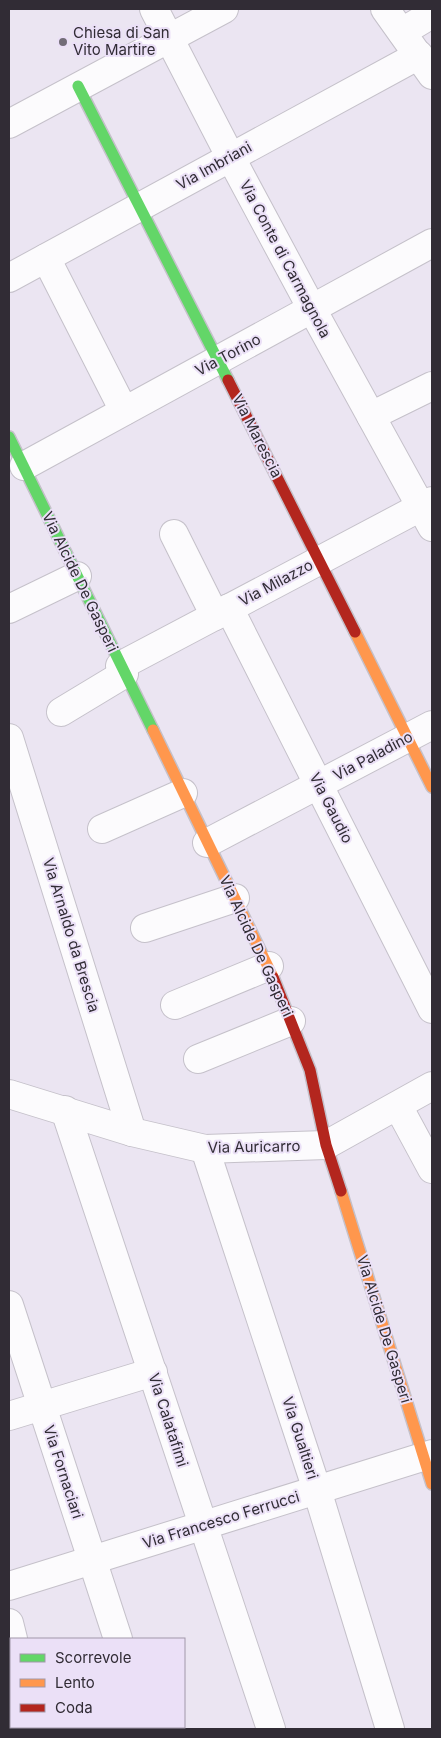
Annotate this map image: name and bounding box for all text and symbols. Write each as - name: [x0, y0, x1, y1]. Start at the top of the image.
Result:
- place label: Chiesa di San Vito Martire: [73, 23, 170, 59]
- marker: Chiesa di San Vito Martire: [57, 36, 69, 48]
- street label: Via Imbriani: [173, 137, 255, 194]
- street label: Via Conte di Carmagnola: [236, 177, 335, 341]
- street label: Via Torino: [192, 329, 264, 380]
- street label: Via Marescia: [228, 391, 287, 481]
- street label: Via Alcide De Gasperi: [38, 509, 123, 655]
- street label: Via Milazzo: [235, 555, 316, 610]
- street label: Via Paladino: [330, 727, 416, 784]
- street label: Via Gaudio: [306, 769, 357, 846]
- street label: Via Arnaldo da Brescia: [39, 855, 104, 1014]
- street label: Via Alcide De Gasperi: [215, 872, 298, 1019]
- street label: Via Auricarro: [207, 1136, 301, 1157]
- street label: Via Alcide De Gasperi: [353, 1253, 416, 1405]
- street label: Via Calatafimi: [144, 1371, 193, 1469]
- street label: Via Gualtieri: [278, 1394, 323, 1482]
- street label: Via Fornaciari: [39, 1423, 88, 1521]
- street label: Via Francesco Ferrucci: [140, 1487, 302, 1552]
- legend: [10, 1638, 185, 1728]
- text: Scorrevole: [55, 1648, 131, 1667]
- text: Lento: [55, 1673, 95, 1692]
- text: Coda: [55, 1698, 93, 1717]

